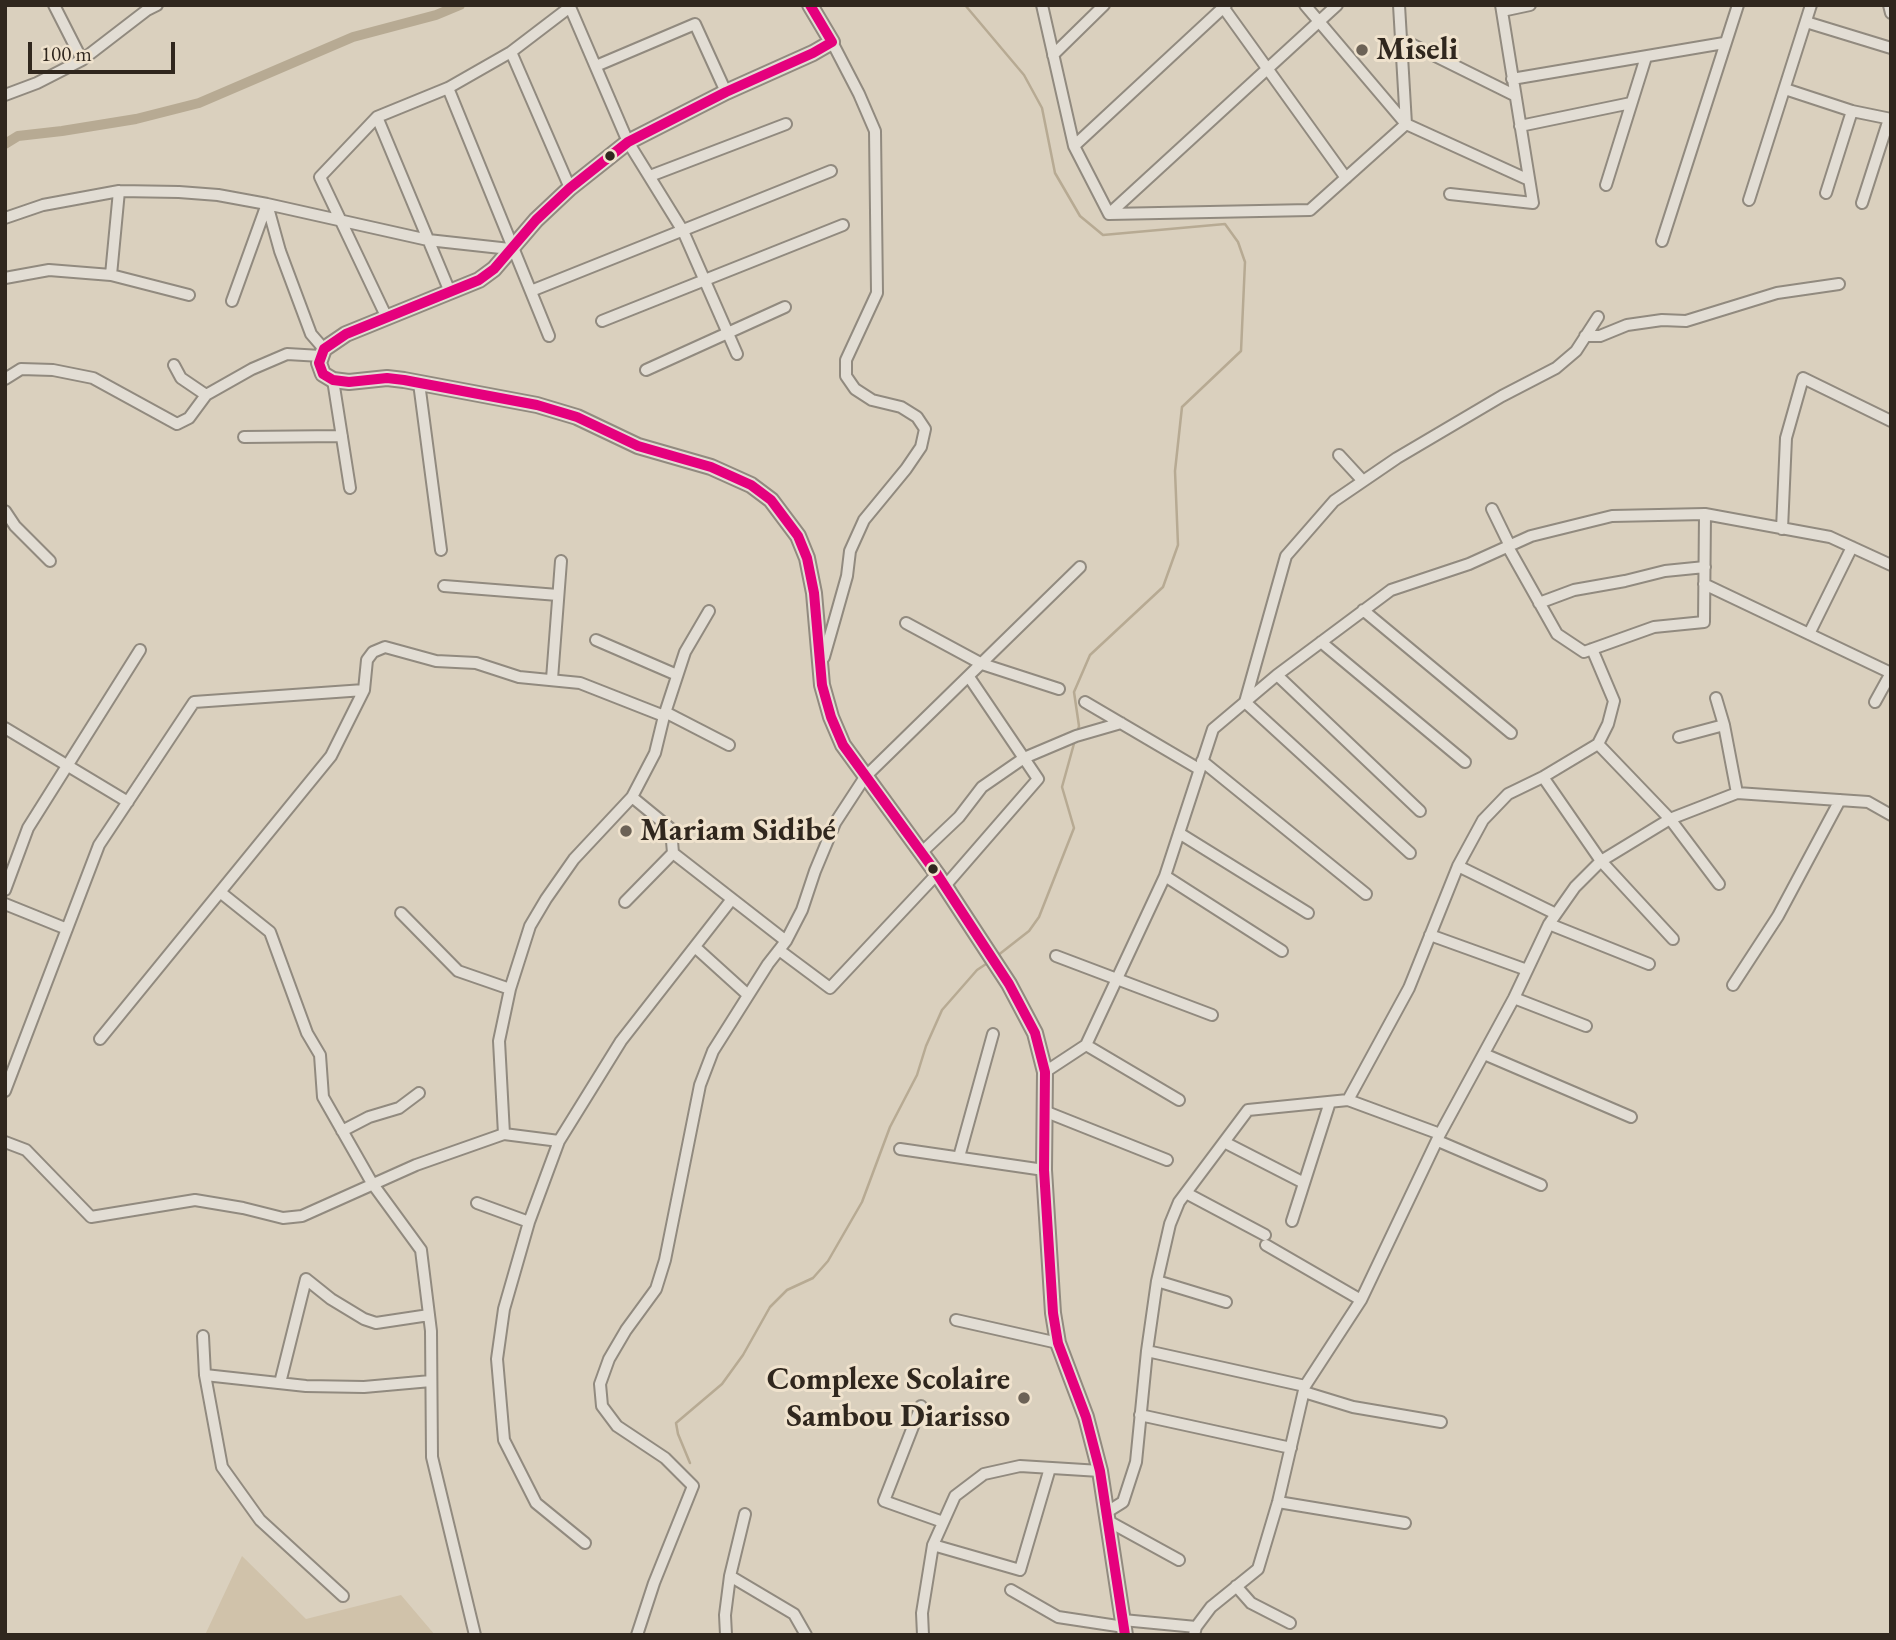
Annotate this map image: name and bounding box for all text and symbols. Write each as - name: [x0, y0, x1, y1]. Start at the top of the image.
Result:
- scale bar: [32, 28, 178, 72]
- place label: Miseli: [1376, 31, 1458, 69]
- text: 100 m: [41, 40, 92, 67]
- marker: Miseli: [1354, 42, 1370, 58]
- unlabelled marker: [603, 149, 617, 163]
- place label: Mariam Sidibé: [640, 812, 836, 850]
- marker: Mariam Sidibé: [618, 823, 634, 839]
- unlabelled marker: [926, 862, 940, 876]
- place label: Complexe Scolaire Sambou Diarisso: [767, 1361, 1010, 1436]
- marker: Complexe Scolaire Sambou Diarisso: [1016, 1390, 1032, 1406]

